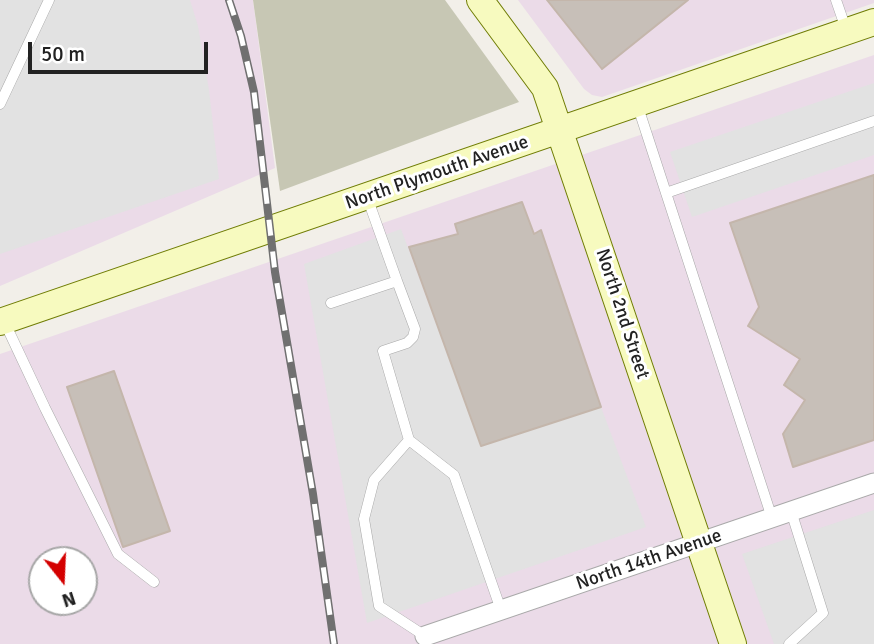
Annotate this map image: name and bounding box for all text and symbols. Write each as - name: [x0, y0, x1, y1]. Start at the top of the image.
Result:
- scale bar: [32, 28, 212, 72]
- text: 50 m: [41, 41, 85, 67]
- street label: North Plymouth Avenue: [342, 131, 532, 215]
- street label: North 2nd Street: [590, 246, 654, 382]
- street label: North 14th Avenue: [573, 524, 725, 596]
- north arrow: [28, 546, 98, 616]
- text: N: [59, 586, 79, 613]

